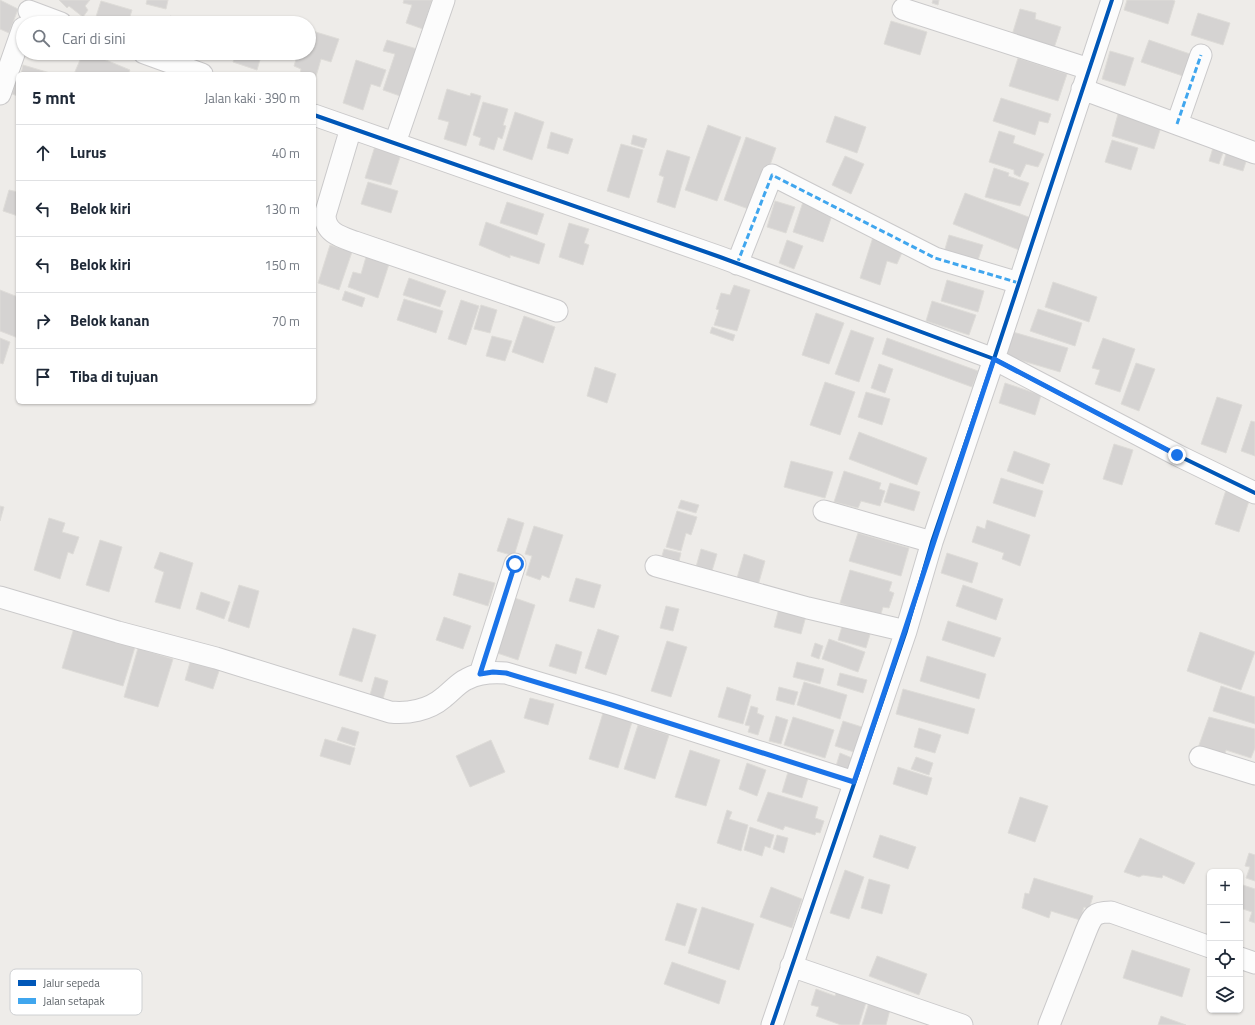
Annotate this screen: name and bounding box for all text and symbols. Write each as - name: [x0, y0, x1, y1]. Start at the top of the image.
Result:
- search box: [16, 16, 316, 60]
- icon: search: [30, 27, 52, 49]
- text: Cari di sini: [62, 27, 126, 50]
- text: 5 mnt: [32, 85, 75, 111]
- text: Jalan kaki · 390 m: [204, 88, 300, 108]
- text: Lurus: [70, 141, 106, 164]
- icon: ahead: [32, 142, 54, 164]
- text: 40 m: [272, 143, 300, 163]
- text: Belok kiri: [70, 197, 131, 220]
- icon: left: [32, 198, 54, 220]
- text: 130 m: [264, 199, 300, 219]
- text: Belok kiri: [70, 253, 131, 276]
- icon: left: [32, 254, 54, 276]
- text: 150 m: [264, 255, 300, 275]
- text: Belok kanan: [70, 309, 150, 332]
- icon: right: [32, 310, 54, 332]
- text: 70 m: [272, 311, 300, 331]
- text: Tiba di tujuan: [70, 365, 158, 388]
- icon: arrive: [32, 366, 54, 388]
- route end: [1168, 446, 1186, 464]
- route start: [506, 555, 524, 573]
- map controls: [1207, 869, 1243, 1013]
- button: +: [1207, 869, 1243, 905]
- button: −: [1207, 905, 1243, 941]
- button: locate: [1207, 941, 1243, 977]
- legend: [10, 969, 142, 1015]
- text: Jalur sepeda: [43, 975, 100, 991]
- button: layers: [1207, 977, 1243, 1013]
- text: Jalan setapak: [43, 993, 105, 1009]

